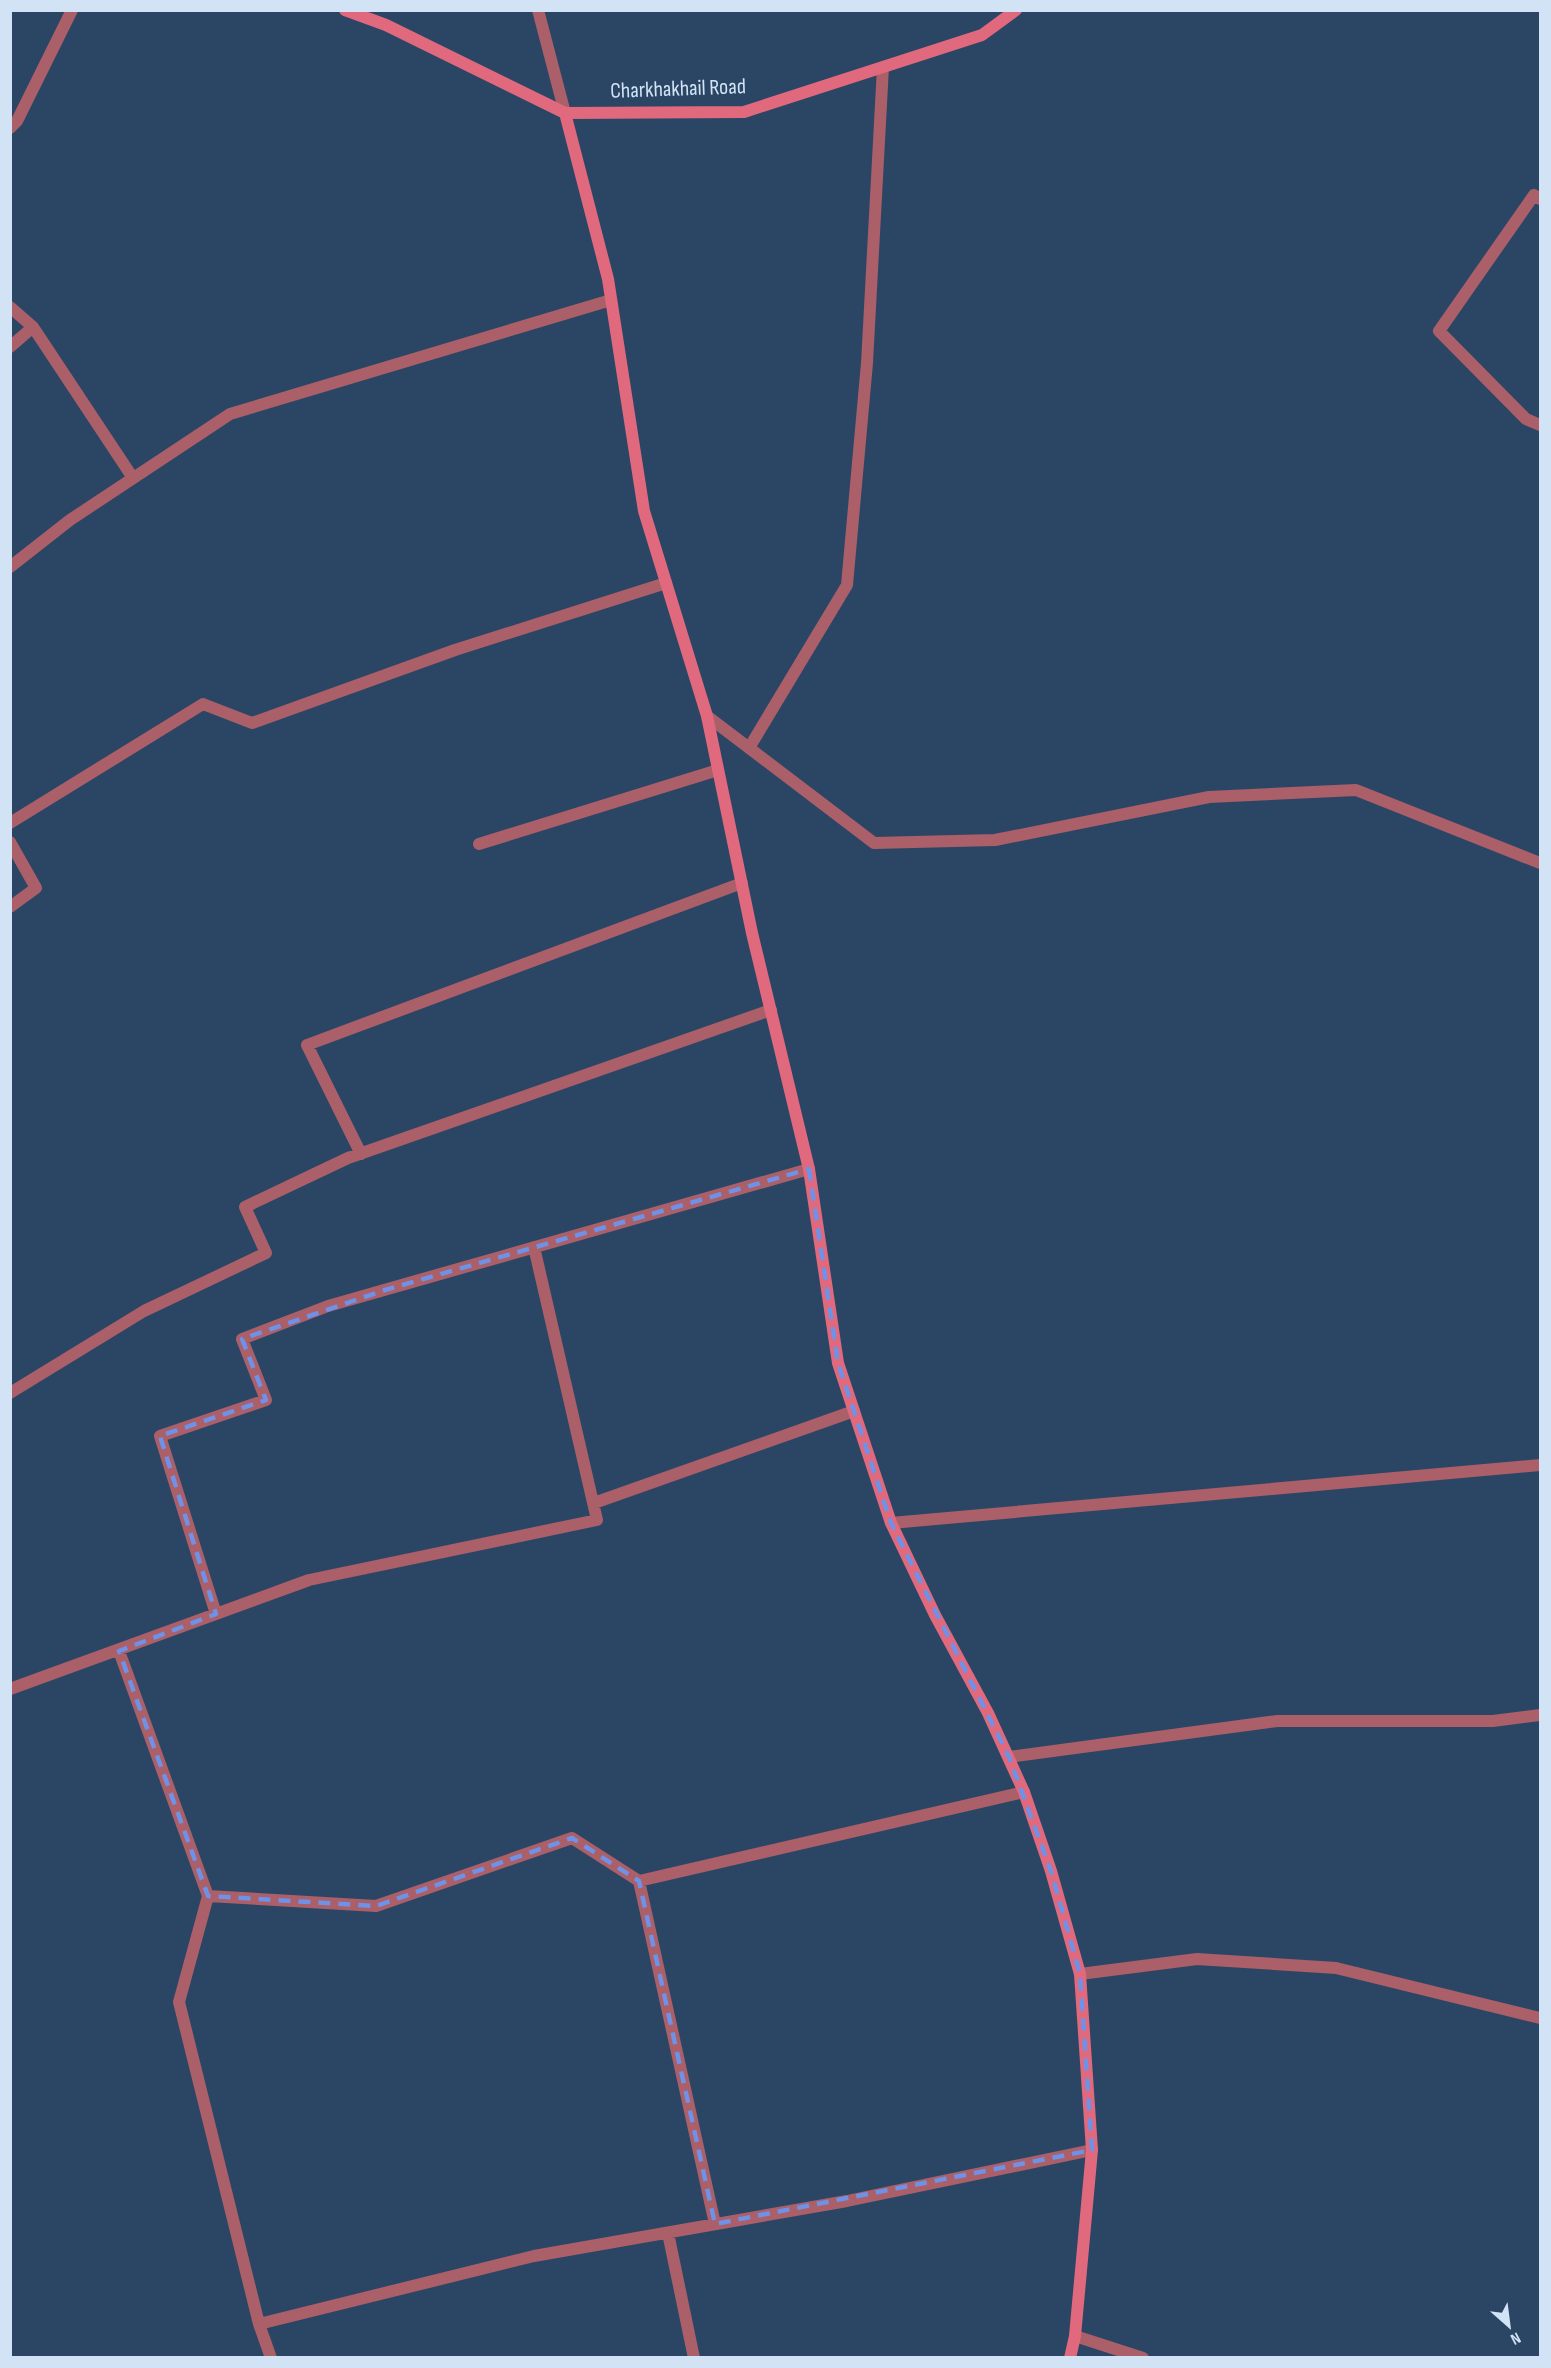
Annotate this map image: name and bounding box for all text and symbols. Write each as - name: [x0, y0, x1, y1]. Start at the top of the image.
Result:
- street label: Charkhakhail Road: [610, 73, 746, 105]
- north arrow: [1479, 2296, 1539, 2356]
- text: N: [1507, 2328, 1524, 2348]

